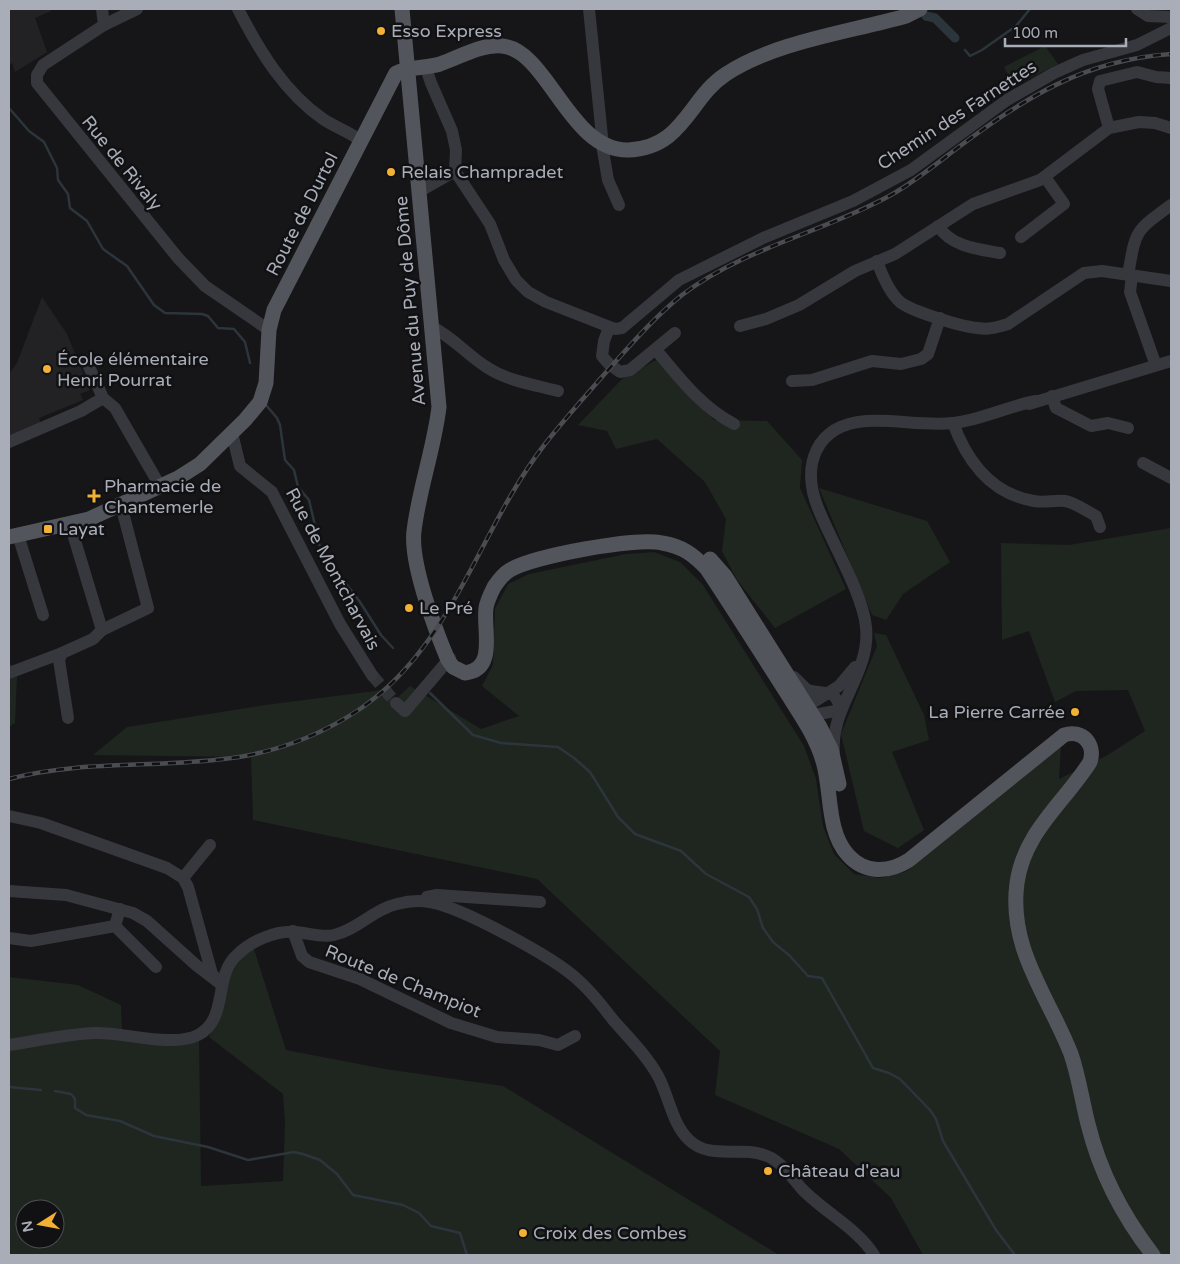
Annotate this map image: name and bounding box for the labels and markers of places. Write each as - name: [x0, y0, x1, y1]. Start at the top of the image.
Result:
- place label: Esso Express: [391, 20, 502, 42]
- marker: Esso Express: [375, 25, 387, 37]
- place label: Relais Champradet: [401, 161, 563, 183]
- marker: Relais Champradet: [385, 166, 397, 178]
- place label: École élémentaire Henri Pourrat: [57, 348, 209, 391]
- marker: École élémentaire Henri Pourrat: [41, 363, 53, 375]
- place label: Pharmacie de Chantemerle: [104, 475, 221, 518]
- marker: Pharmacie de Chantemerle: [88, 490, 100, 502]
- place label: Layat: [58, 518, 105, 540]
- marker: Layat: [42, 523, 54, 535]
- place label: Le Pré: [419, 597, 473, 619]
- marker: Le Pré: [403, 602, 415, 614]
- place label: La Pierre Carrée: [928, 701, 1065, 723]
- marker: La Pierre Carrée: [1069, 706, 1081, 718]
- place label: Château d'eau: [778, 1160, 901, 1182]
- marker: Château d'eau: [762, 1165, 774, 1177]
- place label: Croix des Combes: [533, 1222, 687, 1244]
- marker: Croix des Combes: [517, 1227, 529, 1239]

